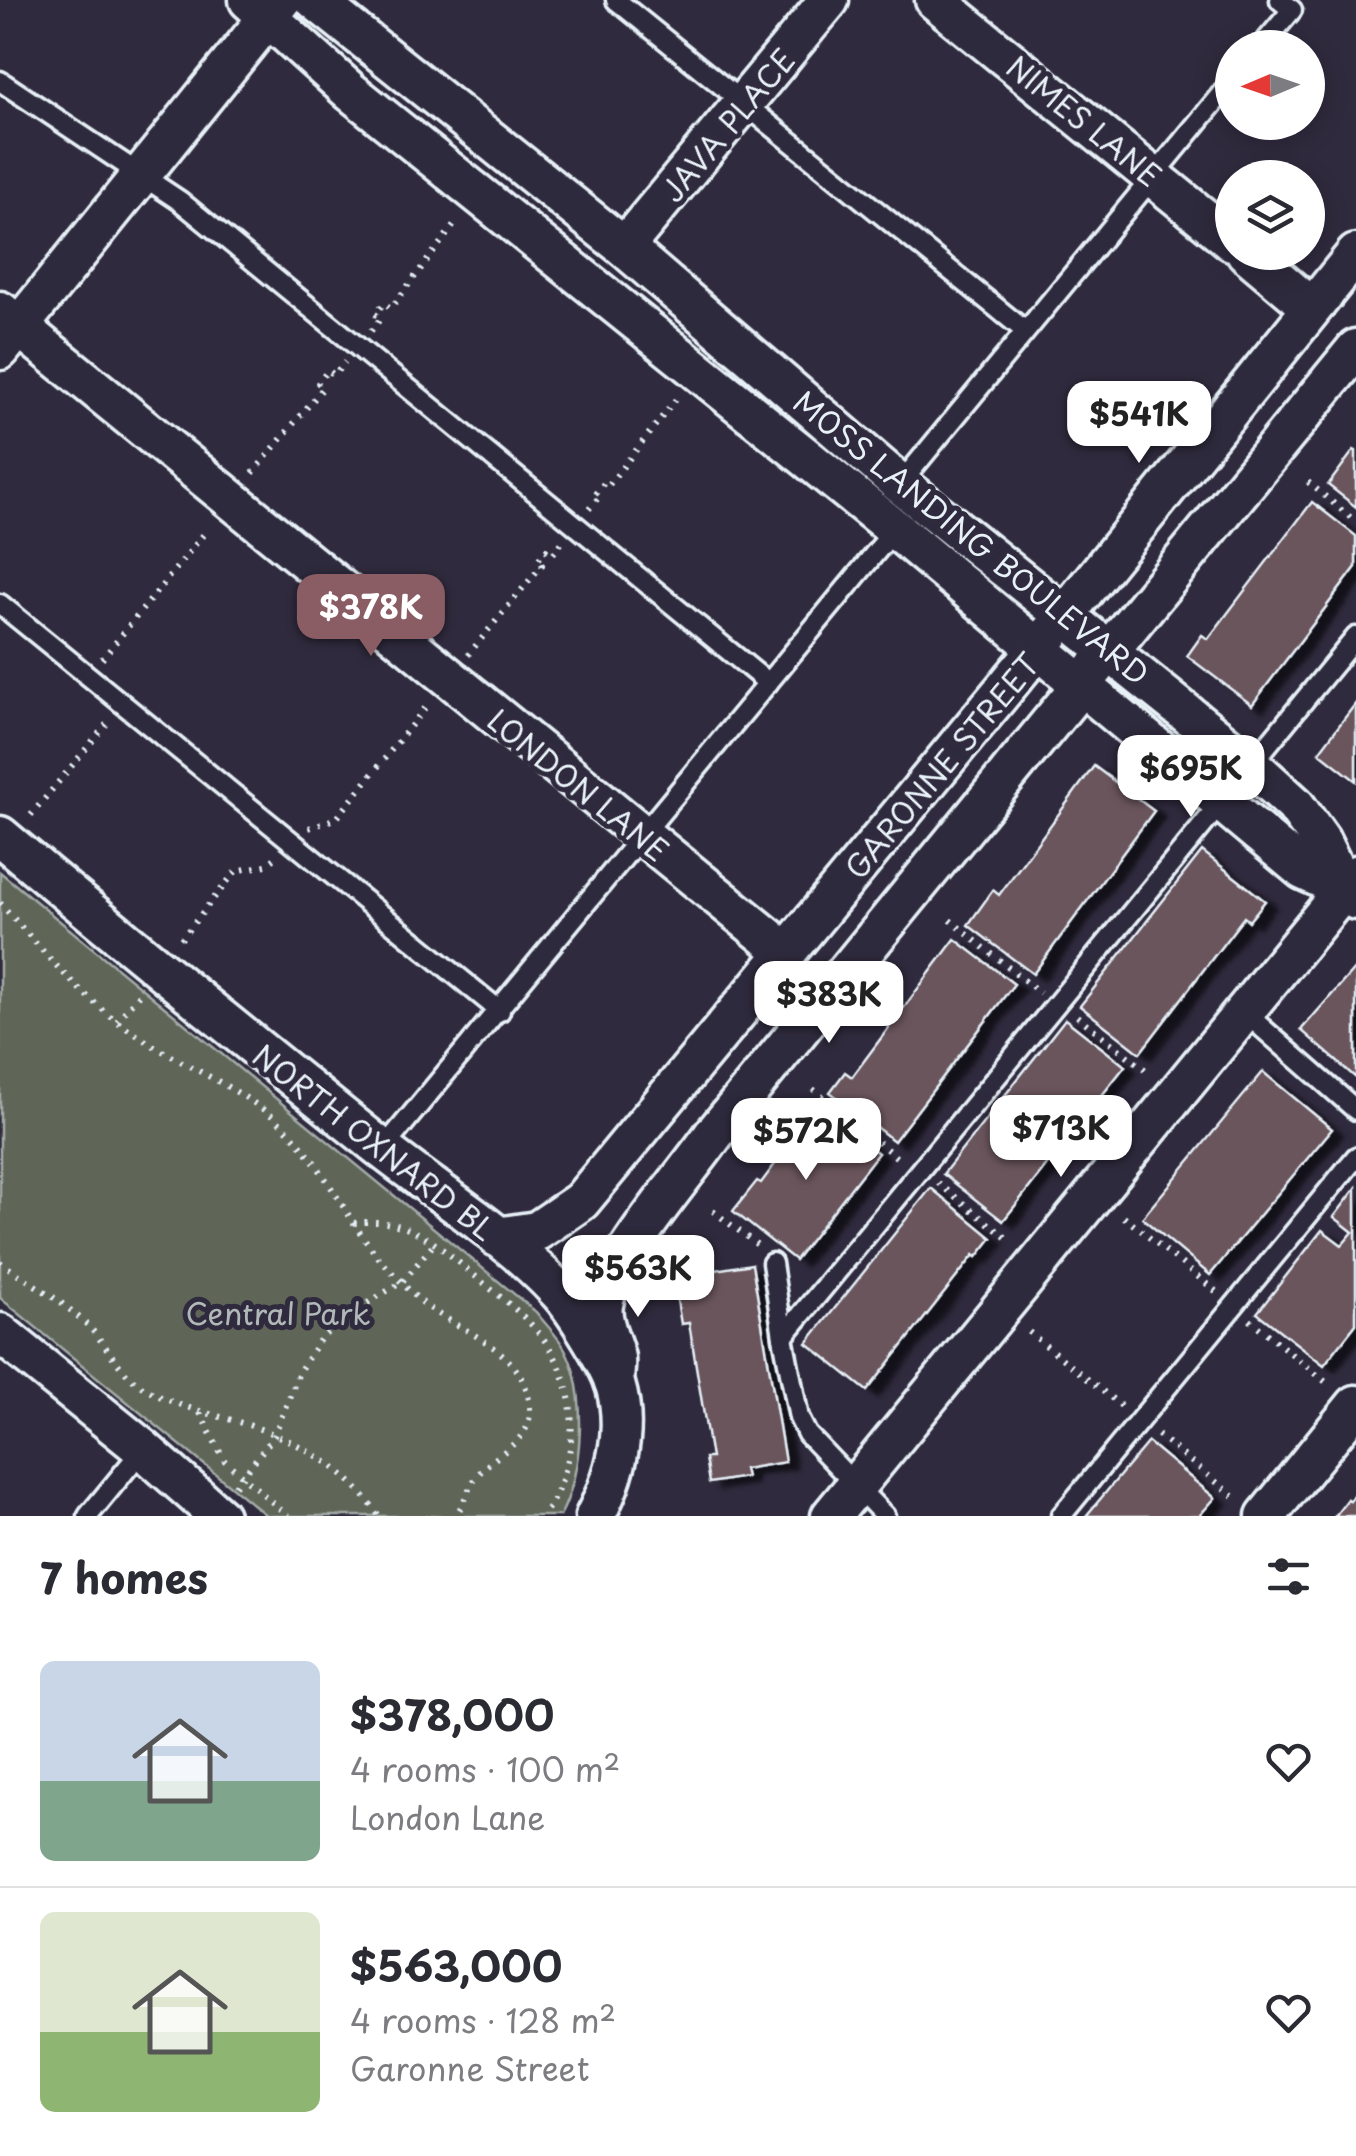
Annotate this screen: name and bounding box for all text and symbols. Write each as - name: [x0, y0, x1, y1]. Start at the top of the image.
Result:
- north arrow: [1215, 30, 1325, 140]
- map controls: [1215, 30, 1325, 270]
- street label: JAVA PLACE: [649, 38, 805, 210]
- street label: NIMES LANE: [998, 44, 1172, 196]
- button: layers: [1215, 160, 1325, 270]
- street label: MOSS LANDING BOULEVARD: [784, 379, 1160, 695]
- pin: $541K: [1069, 381, 1209, 466]
- text: $541K: [1089, 389, 1189, 437]
- pin: $378K: [301, 574, 441, 659]
- text: $378K: [319, 582, 423, 630]
- street label: GARONNE STREET: [833, 642, 1049, 888]
- street label: LONDON LANE: [479, 697, 679, 871]
- pin: $695K: [1121, 735, 1261, 820]
- text: $695K: [1139, 743, 1243, 791]
- pin: $383K: [759, 961, 899, 1046]
- text: $383K: [776, 969, 882, 1017]
- street label: NORTH OXNARD BL: [244, 1032, 506, 1250]
- pin: $713K: [991, 1095, 1131, 1180]
- pin: $572K: [736, 1098, 876, 1183]
- text: $713K: [1012, 1103, 1110, 1151]
- text: $572K: [753, 1106, 859, 1154]
- pin: $563K: [568, 1235, 708, 1320]
- text: $563K: [584, 1243, 692, 1291]
- park label: Central Park: [185, 1290, 371, 1335]
- text: 7 homes: [40, 1545, 208, 1608]
- icon: filters: [1261, 1549, 1316, 1604]
- text: $378,000: [350, 1682, 554, 1745]
- icon: home: [120, 1701, 240, 1821]
- icon: heart: [1261, 1734, 1316, 1789]
- text: 4 rooms · 100 m²: [350, 1745, 620, 1793]
- text: London Lane: [350, 1793, 545, 1841]
- text: $563,000: [350, 1933, 562, 1996]
- icon: home: [120, 1952, 240, 2072]
- icon: heart: [1261, 1985, 1316, 2040]
- text: 4 rooms · 128 m²: [350, 1996, 616, 2044]
- text: Garonne Street: [350, 2044, 590, 2092]

